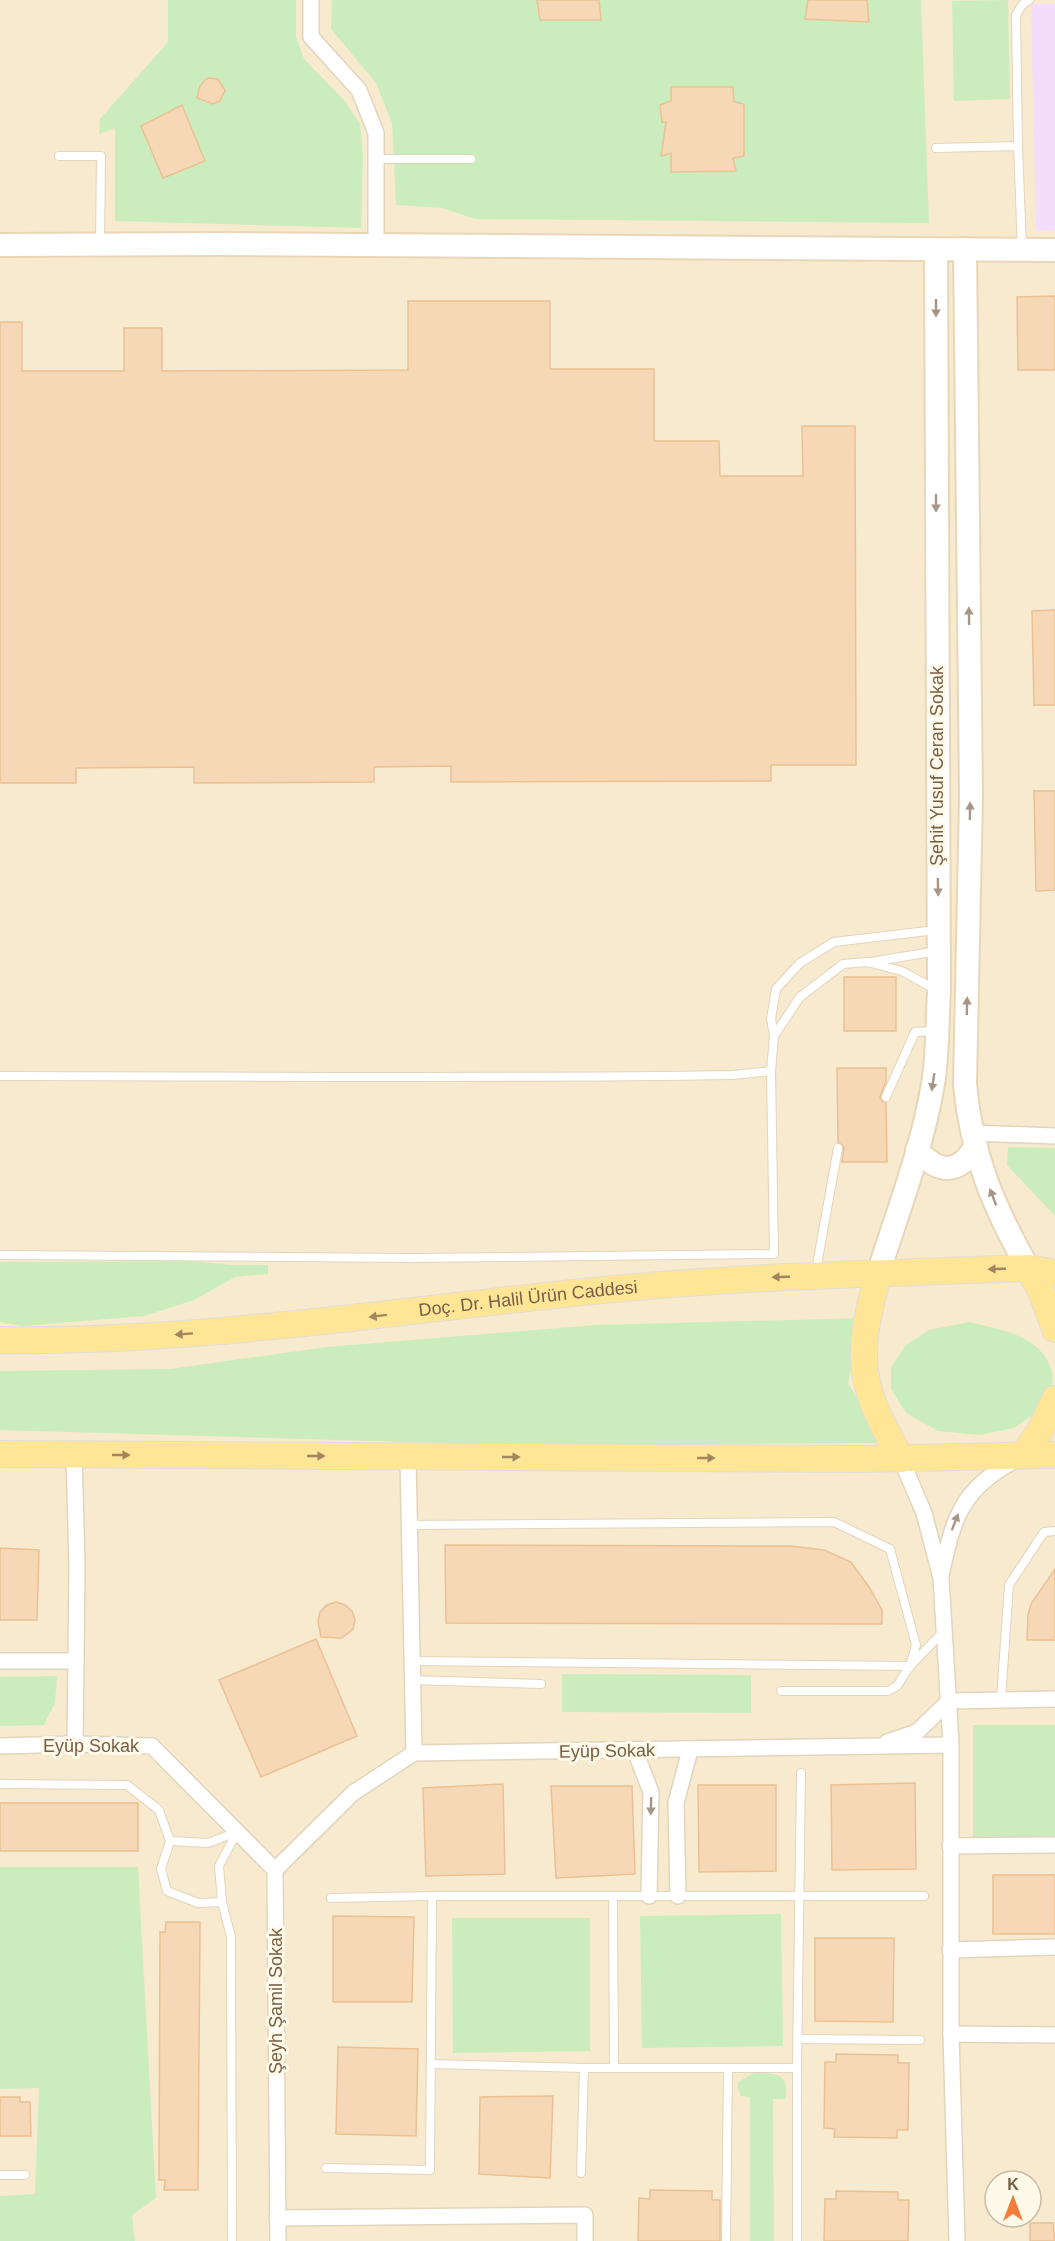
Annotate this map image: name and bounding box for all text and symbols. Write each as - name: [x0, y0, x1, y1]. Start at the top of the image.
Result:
- one-way arrow: [931, 298, 941, 317]
- one-way arrow: [931, 493, 941, 512]
- one-way arrow: [964, 607, 974, 626]
- street label: Şehit Yusuf Ceran Sokak: [927, 665, 947, 866]
- one-way arrow: [965, 802, 975, 821]
- one-way arrow: [933, 877, 943, 896]
- one-way arrow: [962, 997, 972, 1016]
- one-way arrow: [928, 1072, 937, 1091]
- one-way arrow: [988, 1188, 998, 1206]
- one-way arrow: [987, 1265, 1006, 1274]
- one-way arrow: [771, 1273, 790, 1282]
- street label: Doç. Dr. Halil Ürün Caddesi: [417, 1277, 638, 1320]
- one-way arrow: [368, 1311, 387, 1321]
- one-way arrow: [174, 1329, 193, 1339]
- one-way arrow: [112, 1450, 131, 1460]
- one-way arrow: [307, 1451, 326, 1461]
- one-way arrow: [502, 1452, 521, 1462]
- one-way arrow: [697, 1454, 716, 1463]
- one-way arrow: [951, 1513, 960, 1531]
- street label: Eyüp Sokak: [43, 1736, 140, 1756]
- street label: Eyüp Sokak: [559, 1740, 656, 1762]
- one-way arrow: [646, 1796, 656, 1815]
- street label: Şeyh Şamil Sokak: [266, 1927, 286, 2074]
- north arrow: [983, 2169, 1043, 2229]
- text: K: [1007, 2176, 1019, 2193]

